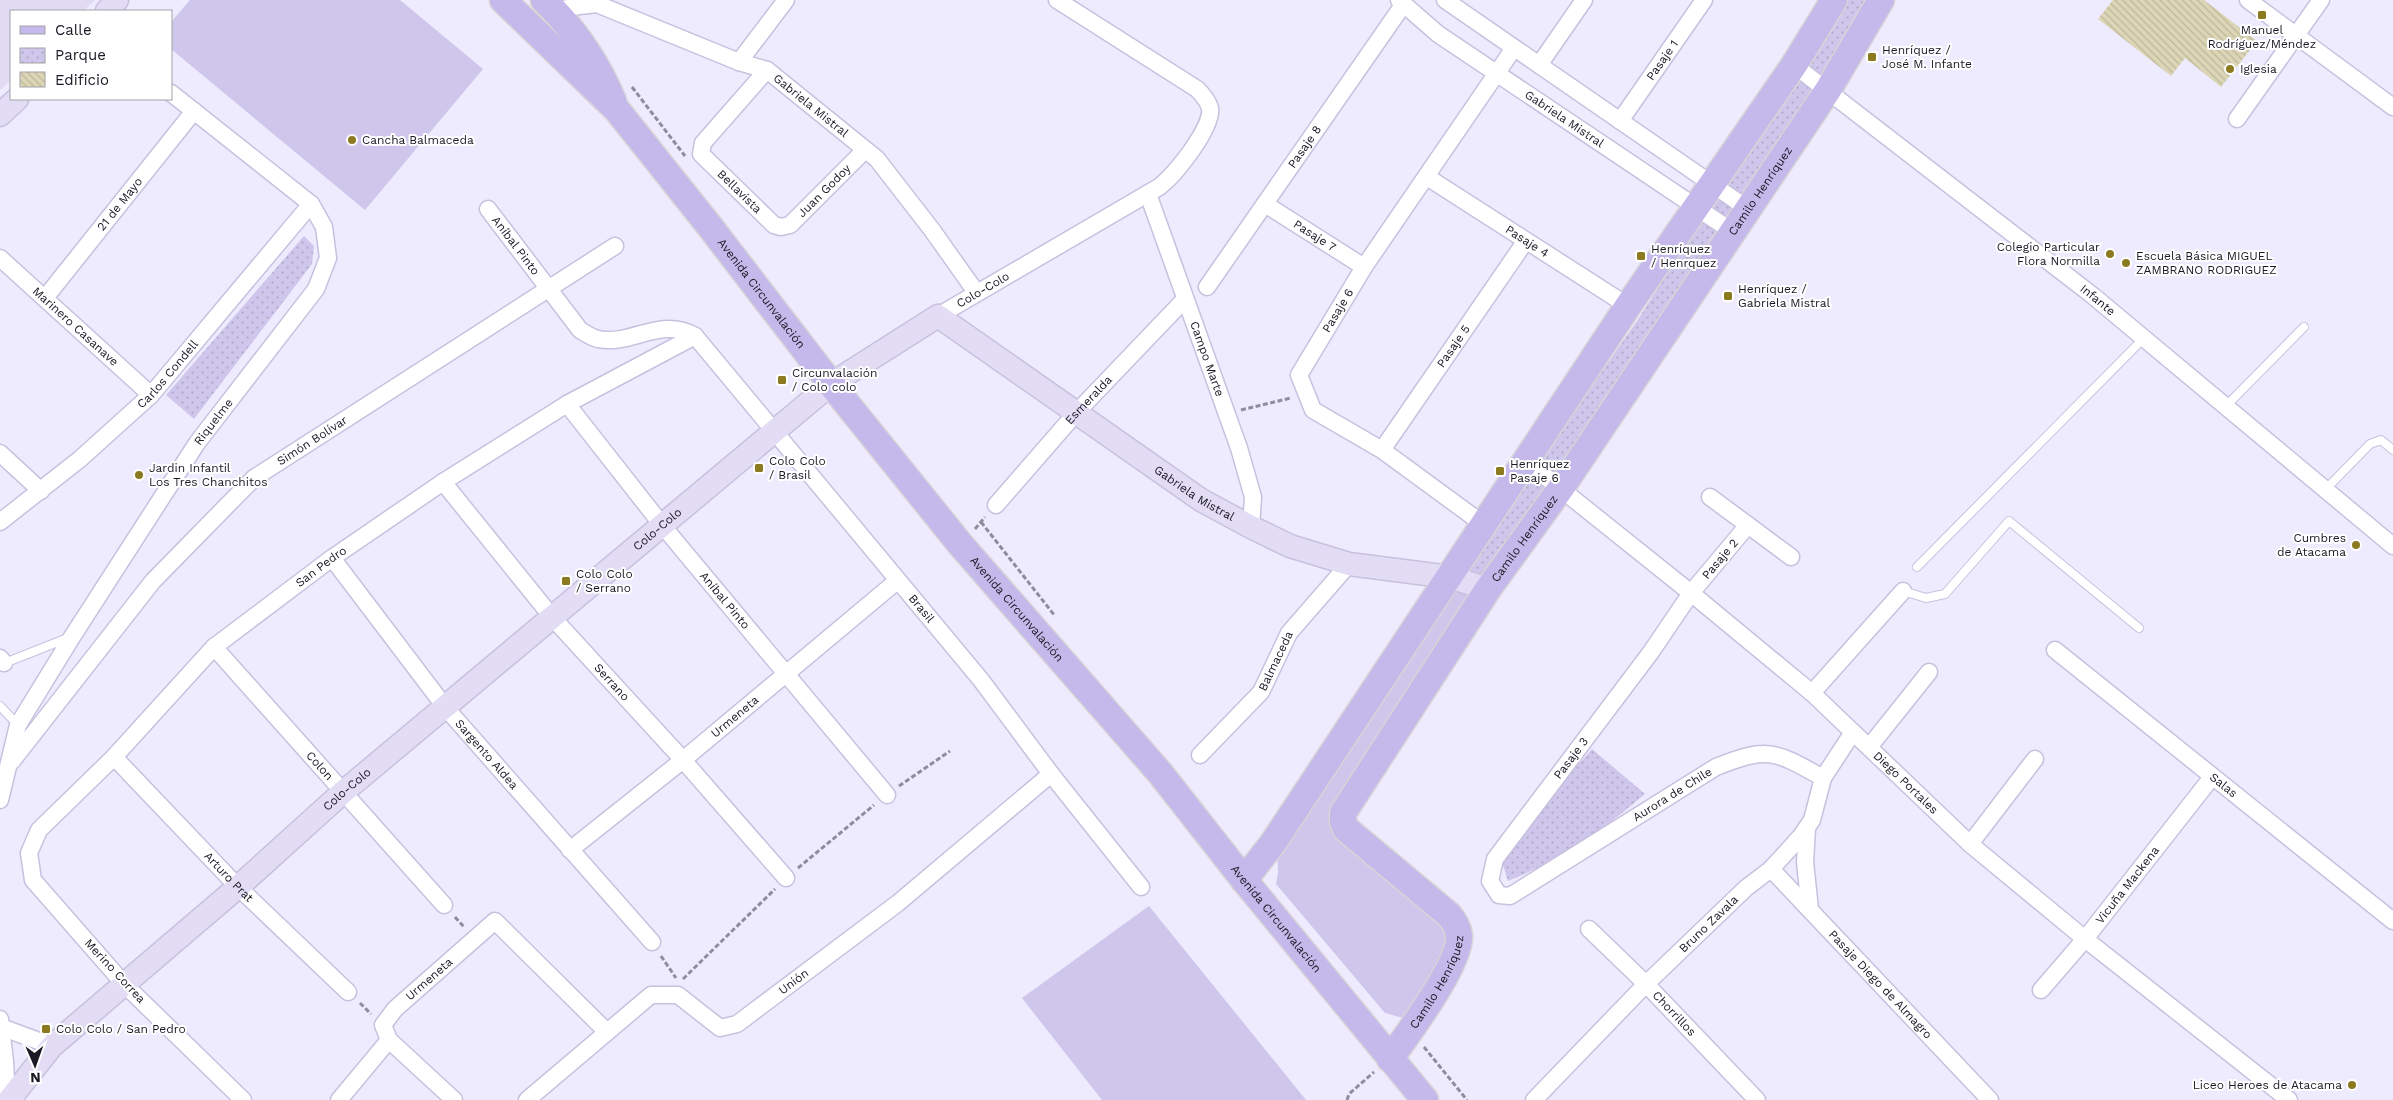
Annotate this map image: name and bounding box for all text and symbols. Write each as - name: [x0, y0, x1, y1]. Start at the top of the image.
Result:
- marker: Manuel Rodríguez/Méndez: [2256, 9, 2268, 21]
- legend: [10, 10, 172, 100]
- text: Calle: [55, 21, 92, 39]
- place label: Manuel Rodríguez/Méndez: [2208, 23, 2316, 51]
- street label: Pasaje 1: [1643, 37, 1681, 83]
- place label: Henríquez / José M. Infante: [1882, 43, 1972, 71]
- text: Parque: [55, 46, 106, 64]
- marker: Henríquez / José M. Infante: [1866, 51, 1878, 63]
- place label: Iglesia: [2240, 62, 2277, 76]
- marker: Iglesia: [2224, 63, 2236, 75]
- text: Edificio: [55, 71, 109, 89]
- street label: Gabriela Mistral: [771, 71, 852, 140]
- street label: Gabriela Mistral: [1522, 87, 1607, 151]
- street label: Pasaje 8: [1285, 123, 1324, 171]
- place label: Cancha Balmaceda: [362, 133, 474, 147]
- marker: Cancha Balmaceda: [346, 134, 358, 146]
- street label: Camilo Henríquez: [1725, 144, 1795, 238]
- street label: Juan Godoy: [795, 161, 854, 220]
- street label: Bellavista: [714, 167, 765, 216]
- street label: 21 de Mayo: [94, 175, 145, 234]
- street label: Aníbal Pinto: [489, 213, 543, 278]
- street label: Pasaje 7: [1291, 217, 1339, 255]
- street label: Pasaje 4: [1503, 222, 1551, 260]
- street label: Avenida Circunvalación: [715, 236, 808, 351]
- place label: Colegio Particular Flora Normilla: [1997, 240, 2100, 268]
- place label: Henríquez / Henrquez: [1651, 242, 1716, 270]
- marker: Colegio Particular Flora Normilla: [2104, 248, 2116, 260]
- place label: Escuela Básica MIGUEL ZAMBRANO RODRIGUEZ: [2136, 249, 2277, 277]
- marker: Henríquez / Henrquez: [1635, 250, 1647, 262]
- marker: Escuela Básica MIGUEL ZAMBRANO RODRIGUEZ: [2120, 257, 2132, 269]
- street label: Colo-Colo: [954, 269, 1012, 311]
- street label: Infante: [2077, 281, 2118, 318]
- place label: Henríquez / Gabriela Mistral: [1738, 282, 1831, 310]
- street label: Marinero Casanave: [30, 284, 121, 369]
- street label: Pasaje 6: [1319, 286, 1356, 335]
- marker: Henríquez / Gabriela Mistral: [1722, 290, 1734, 302]
- street label: Campo Marte: [1187, 319, 1227, 398]
- street label: Pasaje 5: [1434, 322, 1473, 370]
- street label: Carlos Condell: [134, 337, 201, 411]
- place label: Circunvalación / Colo colo: [792, 366, 877, 394]
- street label: Esmeralda: [1062, 373, 1115, 427]
- marker: Circunvalación / Colo colo: [776, 374, 788, 386]
- street label: Riquelme: [191, 396, 236, 448]
- street label: Simón Bolívar: [274, 413, 350, 468]
- place label: Colo Colo / Brasil: [769, 454, 826, 482]
- place label: Henríquez Pasaje 6: [1510, 457, 1569, 485]
- place label: Jardin Infantil Los Tres Chanchitos: [149, 461, 268, 489]
- marker: Colo Colo / Brasil: [753, 462, 765, 474]
- street label: Gabriela Mistral: [1152, 463, 1237, 524]
- marker: Henríquez Pasaje 6: [1494, 465, 1506, 477]
- marker: Jardin Infantil Los Tres Chanchitos: [133, 469, 145, 481]
- street label: Camilo Henríquez: [1488, 492, 1561, 585]
- street label: Colo-Colo: [630, 505, 684, 553]
- place label: Cumbres de Atacama: [2277, 531, 2346, 559]
- street label: Pasaje 2: [1699, 536, 1741, 582]
- marker: Cumbres de Atacama: [2350, 539, 2362, 551]
- street label: San Pedro: [293, 543, 349, 590]
- street label: Avenida Circunvalación: [967, 554, 1067, 665]
- place label: Colo Colo / Serrano: [576, 567, 633, 595]
- street label: Aníbal Pinto: [697, 569, 753, 632]
- marker: Colo Colo / Serrano: [560, 575, 572, 587]
- street label: Brasil: [906, 591, 938, 626]
- street label: Balmaceda: [1256, 629, 1296, 693]
- street label: Serrano: [591, 661, 632, 704]
- street label: Urmeneta: [708, 693, 762, 741]
- street label: Sargento Aldea: [452, 716, 521, 792]
- street label: Pasaje 3: [1551, 734, 1591, 782]
- street label: Colon: [303, 748, 336, 783]
- street label: Diego Portales: [1871, 748, 1941, 817]
- street label: Aurora de Chile: [1630, 764, 1714, 824]
- street label: Colo-Colo: [320, 765, 374, 814]
- street label: Salas: [2207, 770, 2240, 800]
- street label: Vicuña Mackena: [2093, 843, 2162, 927]
- street label: Arturo Prat: [201, 849, 256, 905]
- street label: Avenida Circunvalación: [1228, 862, 1324, 975]
- street label: Bruno Zavala: [1676, 892, 1741, 955]
- street label: Pasaje Diego de Almagro: [1826, 927, 1935, 1042]
- street label: Camilo Henríquez: [1407, 935, 1466, 1031]
- street label: Merino Correa: [82, 936, 148, 1006]
- street label: Urmeneta: [403, 955, 456, 1003]
- street label: Unión: [776, 966, 811, 997]
- street label: Chorrillos: [1650, 988, 1699, 1039]
- place label: Colo Colo / San Pedro: [56, 1022, 186, 1036]
- marker: Colo Colo / San Pedro: [40, 1023, 52, 1035]
- north arrow: [10, 1040, 60, 1090]
- text: N: [30, 1070, 41, 1086]
- place label: Liceo Heroes de Atacama: [2193, 1078, 2342, 1092]
- marker: Liceo Heroes de Atacama: [2346, 1079, 2358, 1091]

